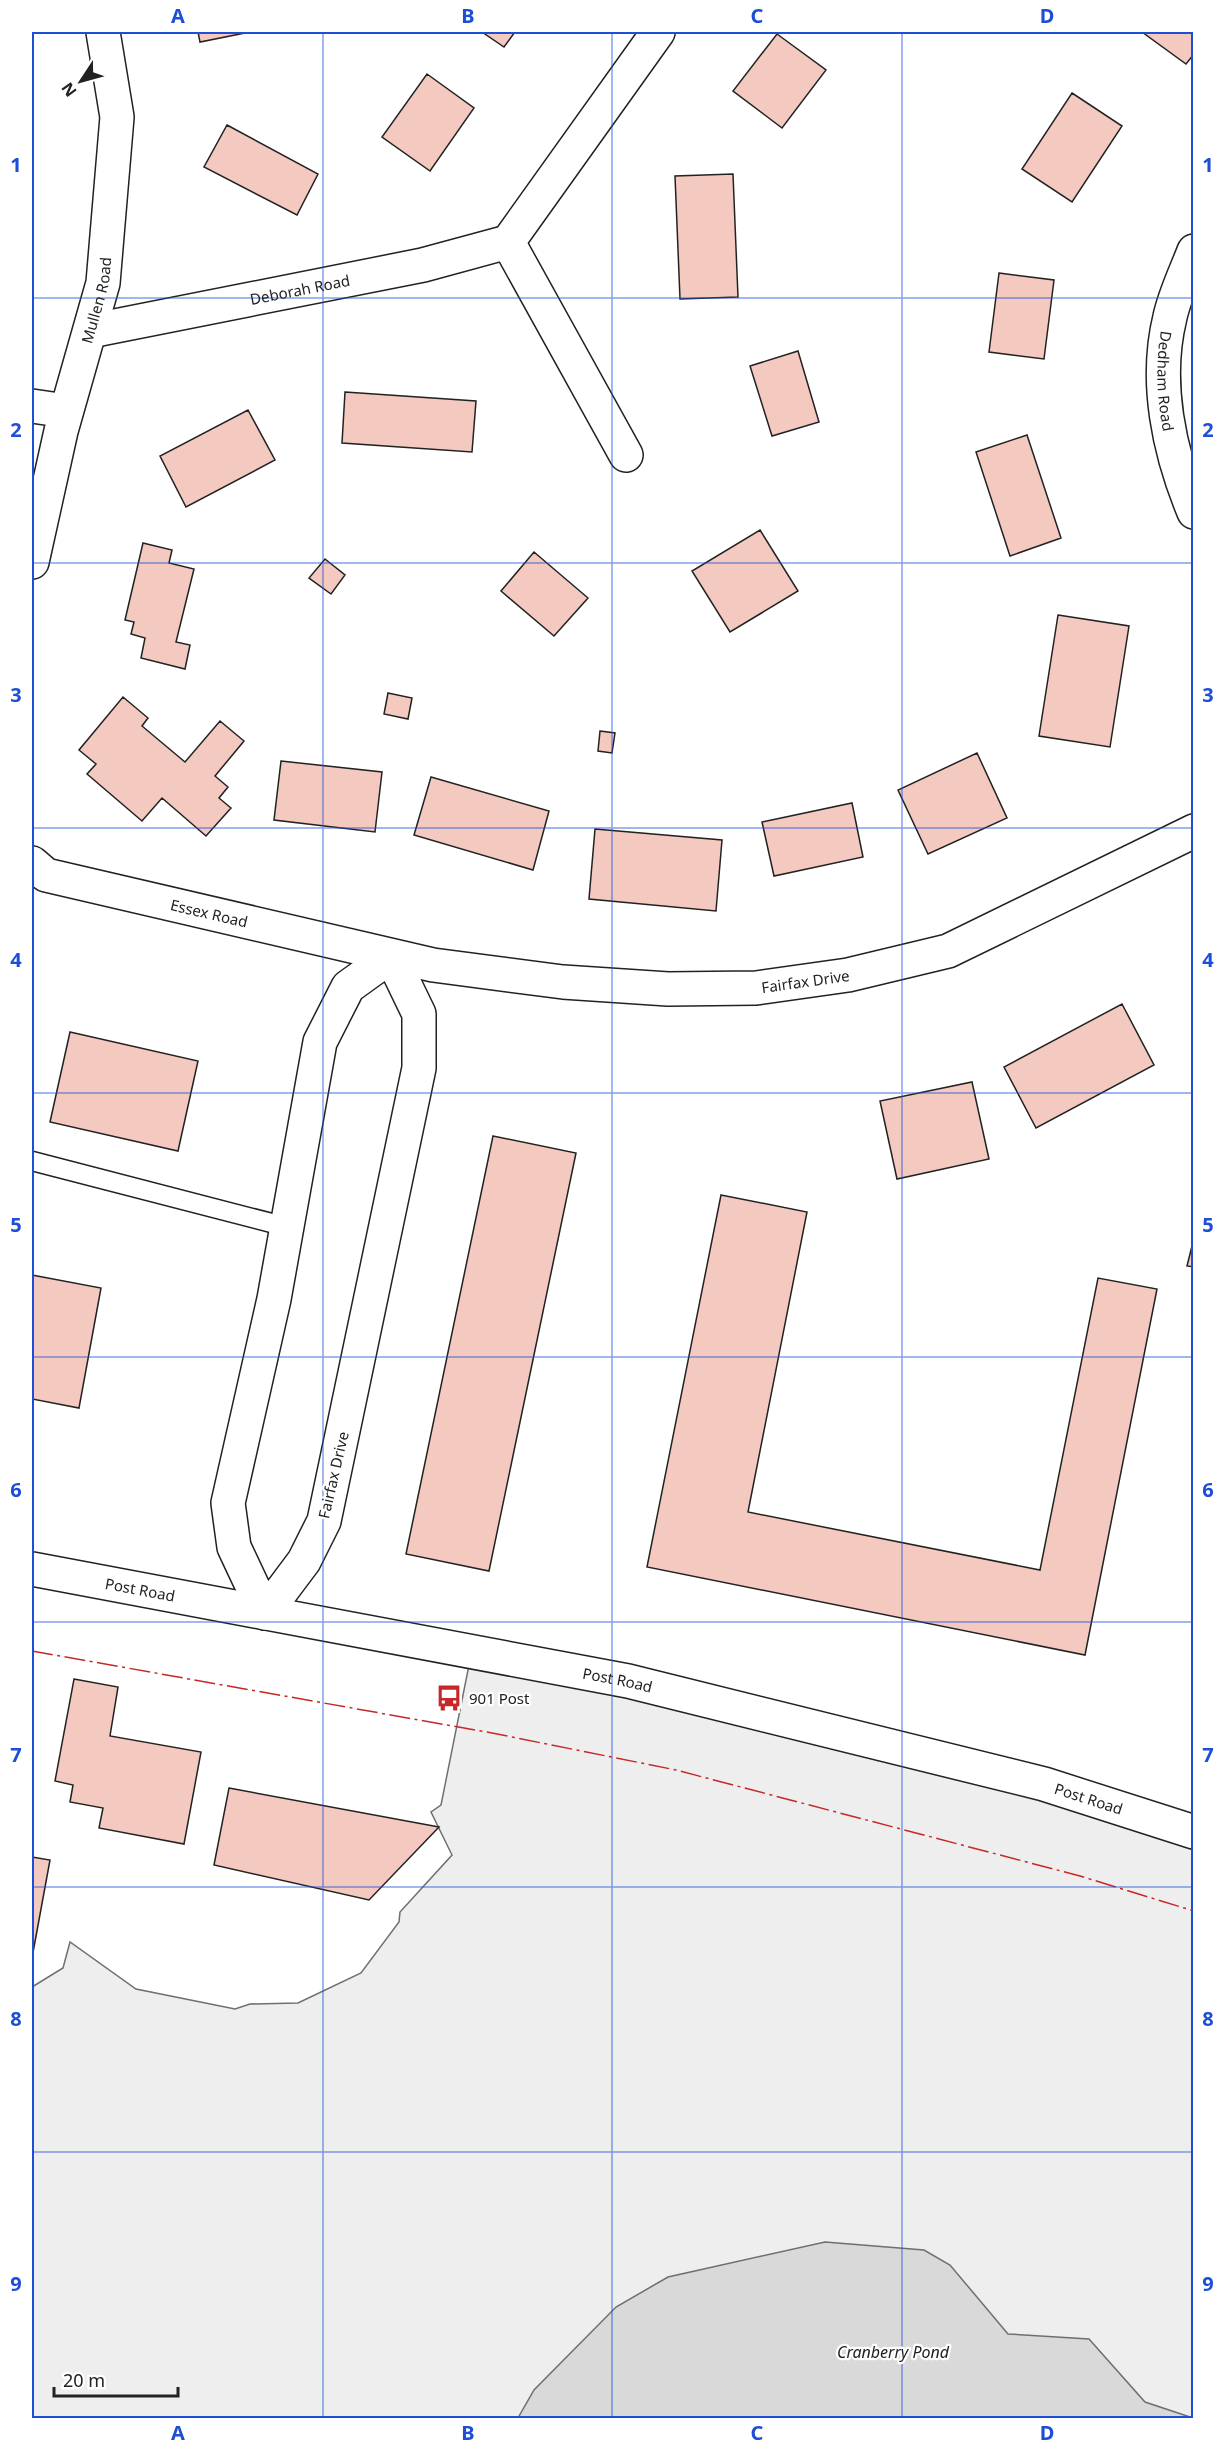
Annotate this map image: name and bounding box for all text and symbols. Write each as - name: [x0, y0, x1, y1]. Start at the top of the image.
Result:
- text: A: [171, 2, 185, 29]
- text: B: [461, 2, 475, 29]
- text: C: [751, 2, 764, 29]
- text: D: [1040, 2, 1054, 29]
- north arrow: [51, 51, 111, 111]
- text: N: [56, 78, 82, 102]
- text: 1: [10, 151, 22, 178]
- text: 1: [1202, 151, 1214, 178]
- street label: Mullen Road: [76, 256, 115, 346]
- street label: Deborah Road: [248, 270, 352, 309]
- street label: Dedham Road: [1153, 330, 1179, 433]
- text: 2: [10, 416, 22, 443]
- text: 2: [1202, 416, 1214, 443]
- text: 3: [10, 681, 22, 708]
- text: 3: [1202, 681, 1214, 708]
- street label: Essex Road: [169, 894, 250, 932]
- text: 4: [10, 946, 22, 973]
- text: 4: [1202, 946, 1214, 973]
- street label: Fairfax Drive: [760, 965, 851, 997]
- text: 5: [10, 1211, 22, 1238]
- text: 5: [1202, 1211, 1214, 1238]
- street label: Fairfax Drive: [313, 1429, 353, 1521]
- text: 6: [10, 1476, 22, 1503]
- text: 6: [1202, 1476, 1214, 1503]
- street label: Post Road: [103, 1573, 177, 1606]
- street label: Post Road: [581, 1663, 655, 1697]
- bus stop icon: 901 Post: [434, 1683, 464, 1713]
- place label: 901 Post: [469, 1688, 530, 1708]
- text: 7: [10, 1741, 22, 1768]
- text: 7: [1202, 1741, 1214, 1768]
- street label: Post Road: [1052, 1778, 1126, 1819]
- text: 8: [10, 2005, 22, 2032]
- text: 8: [1202, 2005, 1214, 2032]
- text: 9: [10, 2270, 22, 2297]
- text: 9: [1202, 2270, 1214, 2297]
- water label: Cranberry Pond: [837, 2341, 950, 2363]
- scale bar: [54, 2360, 178, 2398]
- text: 20 m: [63, 2368, 105, 2392]
- text: A: [171, 2419, 185, 2446]
- text: B: [461, 2419, 475, 2446]
- text: C: [751, 2419, 764, 2446]
- text: D: [1040, 2419, 1054, 2446]

